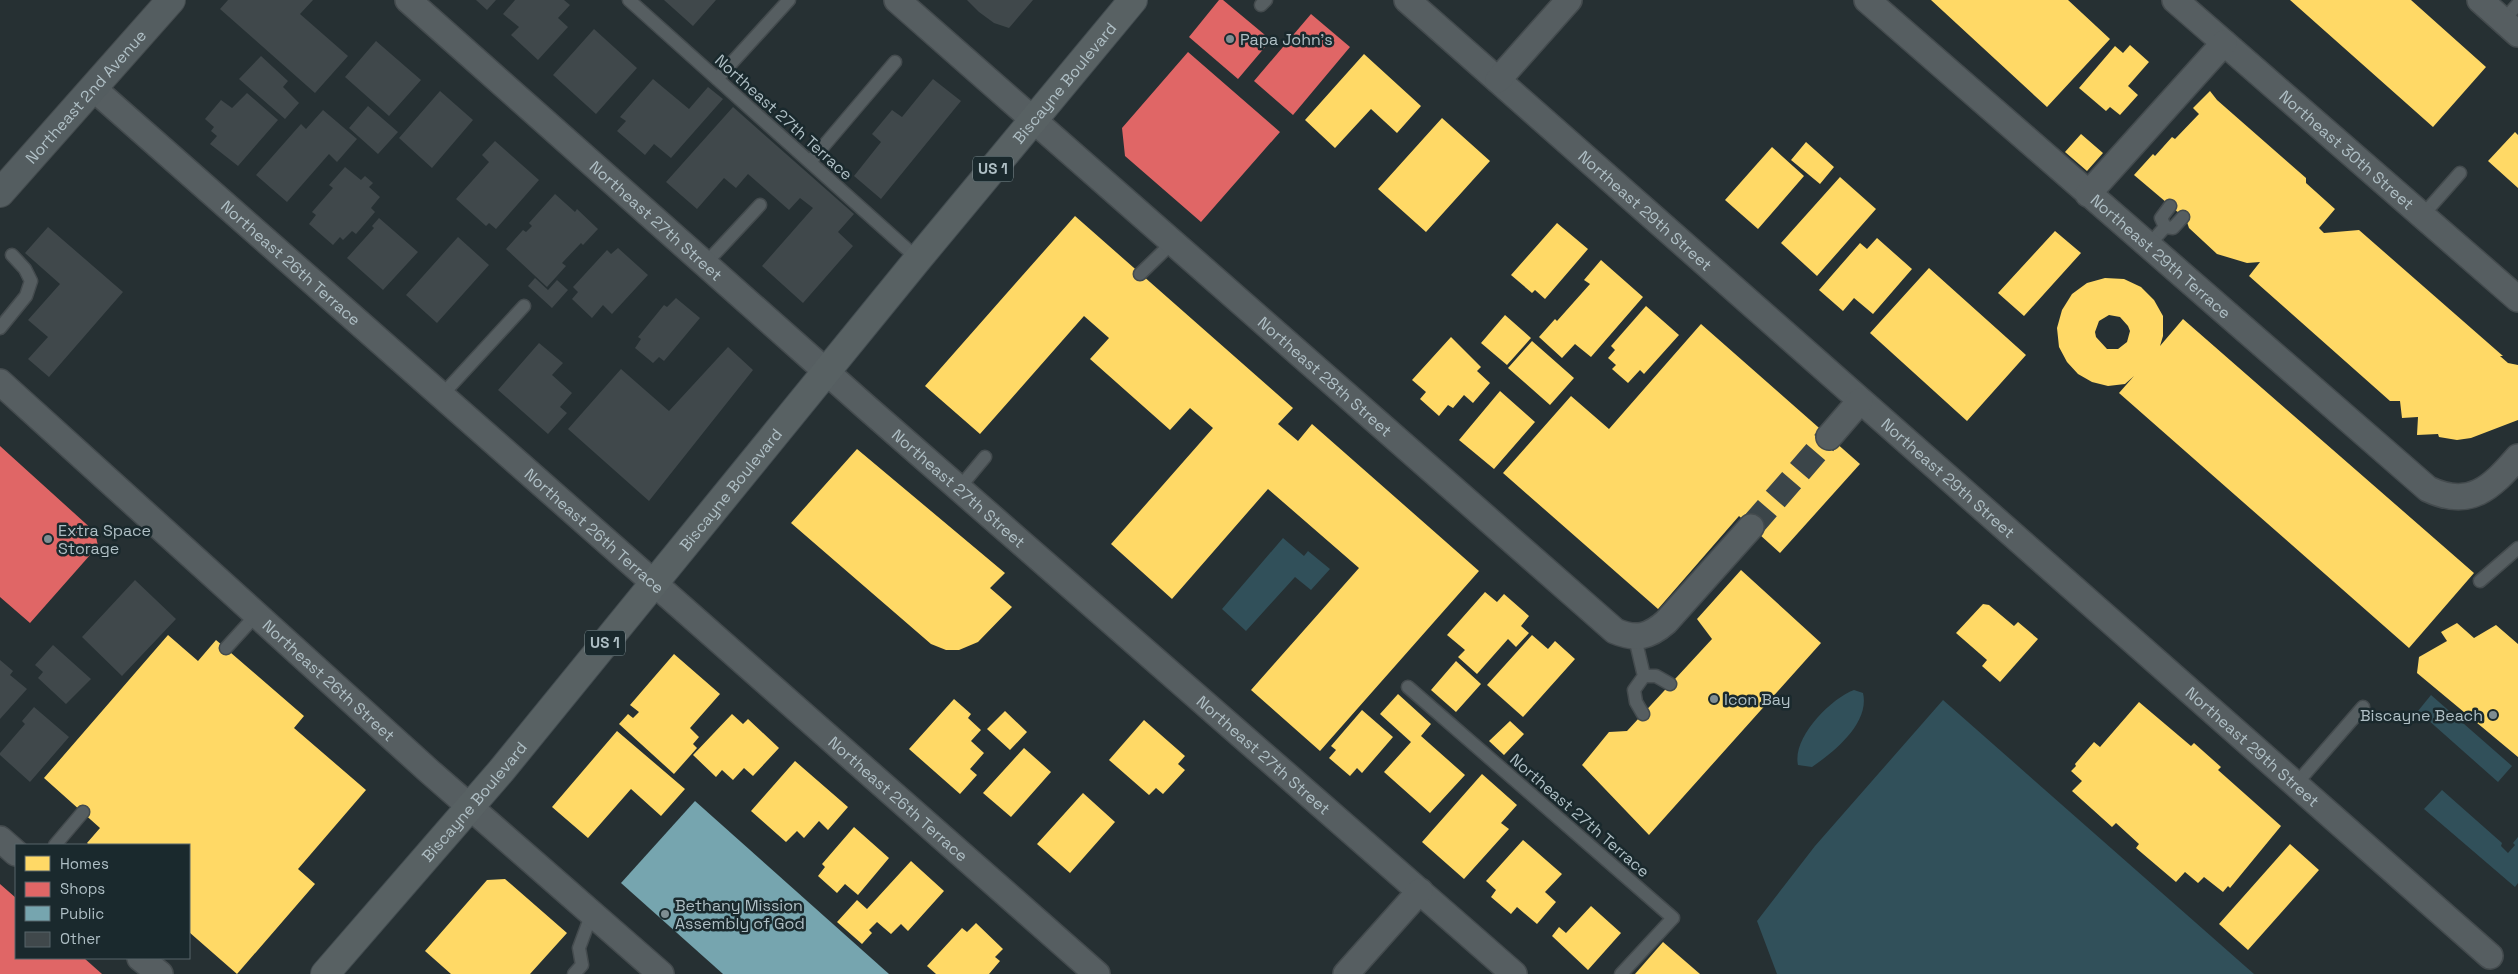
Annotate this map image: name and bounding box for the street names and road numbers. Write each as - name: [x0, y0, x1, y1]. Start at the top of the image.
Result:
- street label: Biscayne Boulevard: [1008, 18, 1121, 148]
- street label: Northeast 2nd Avenue: [21, 25, 151, 168]
- street label: Northeast 27th Terrace: [710, 50, 857, 185]
- street label: Northeast 30th Street: [2275, 86, 2418, 215]
- street label: Northeast 29th Street: [1574, 146, 1716, 276]
- street label: Northeast 27th Street: [585, 156, 727, 286]
- road number: US 1: [973, 156, 1013, 182]
- street label: Northeast 29th Terrace: [2086, 190, 2235, 324]
- street label: Northeast 26th Terrace: [216, 196, 365, 330]
- street label: Northeast 28th Street: [1253, 312, 1396, 441]
- street label: Northeast 29th Street: [1877, 413, 2019, 543]
- street label: Biscayne Boulevard: [675, 424, 787, 555]
- street label: Northeast 27th Street: [887, 424, 1030, 553]
- street label: Northeast 26th Terrace: [520, 464, 669, 598]
- street label: Northeast 26th Street: [258, 615, 399, 746]
- road number: US 1: [585, 630, 625, 656]
- street label: Northeast 29th Street: [2181, 682, 2324, 812]
- street label: Northeast 27th Street: [1192, 691, 1334, 819]
- street label: Northeast 26th Terrace: [824, 732, 972, 866]
- street label: Biscayne Boulevard: [417, 737, 532, 866]
- street label: Northeast 27th Terrace: [1505, 749, 1654, 882]

